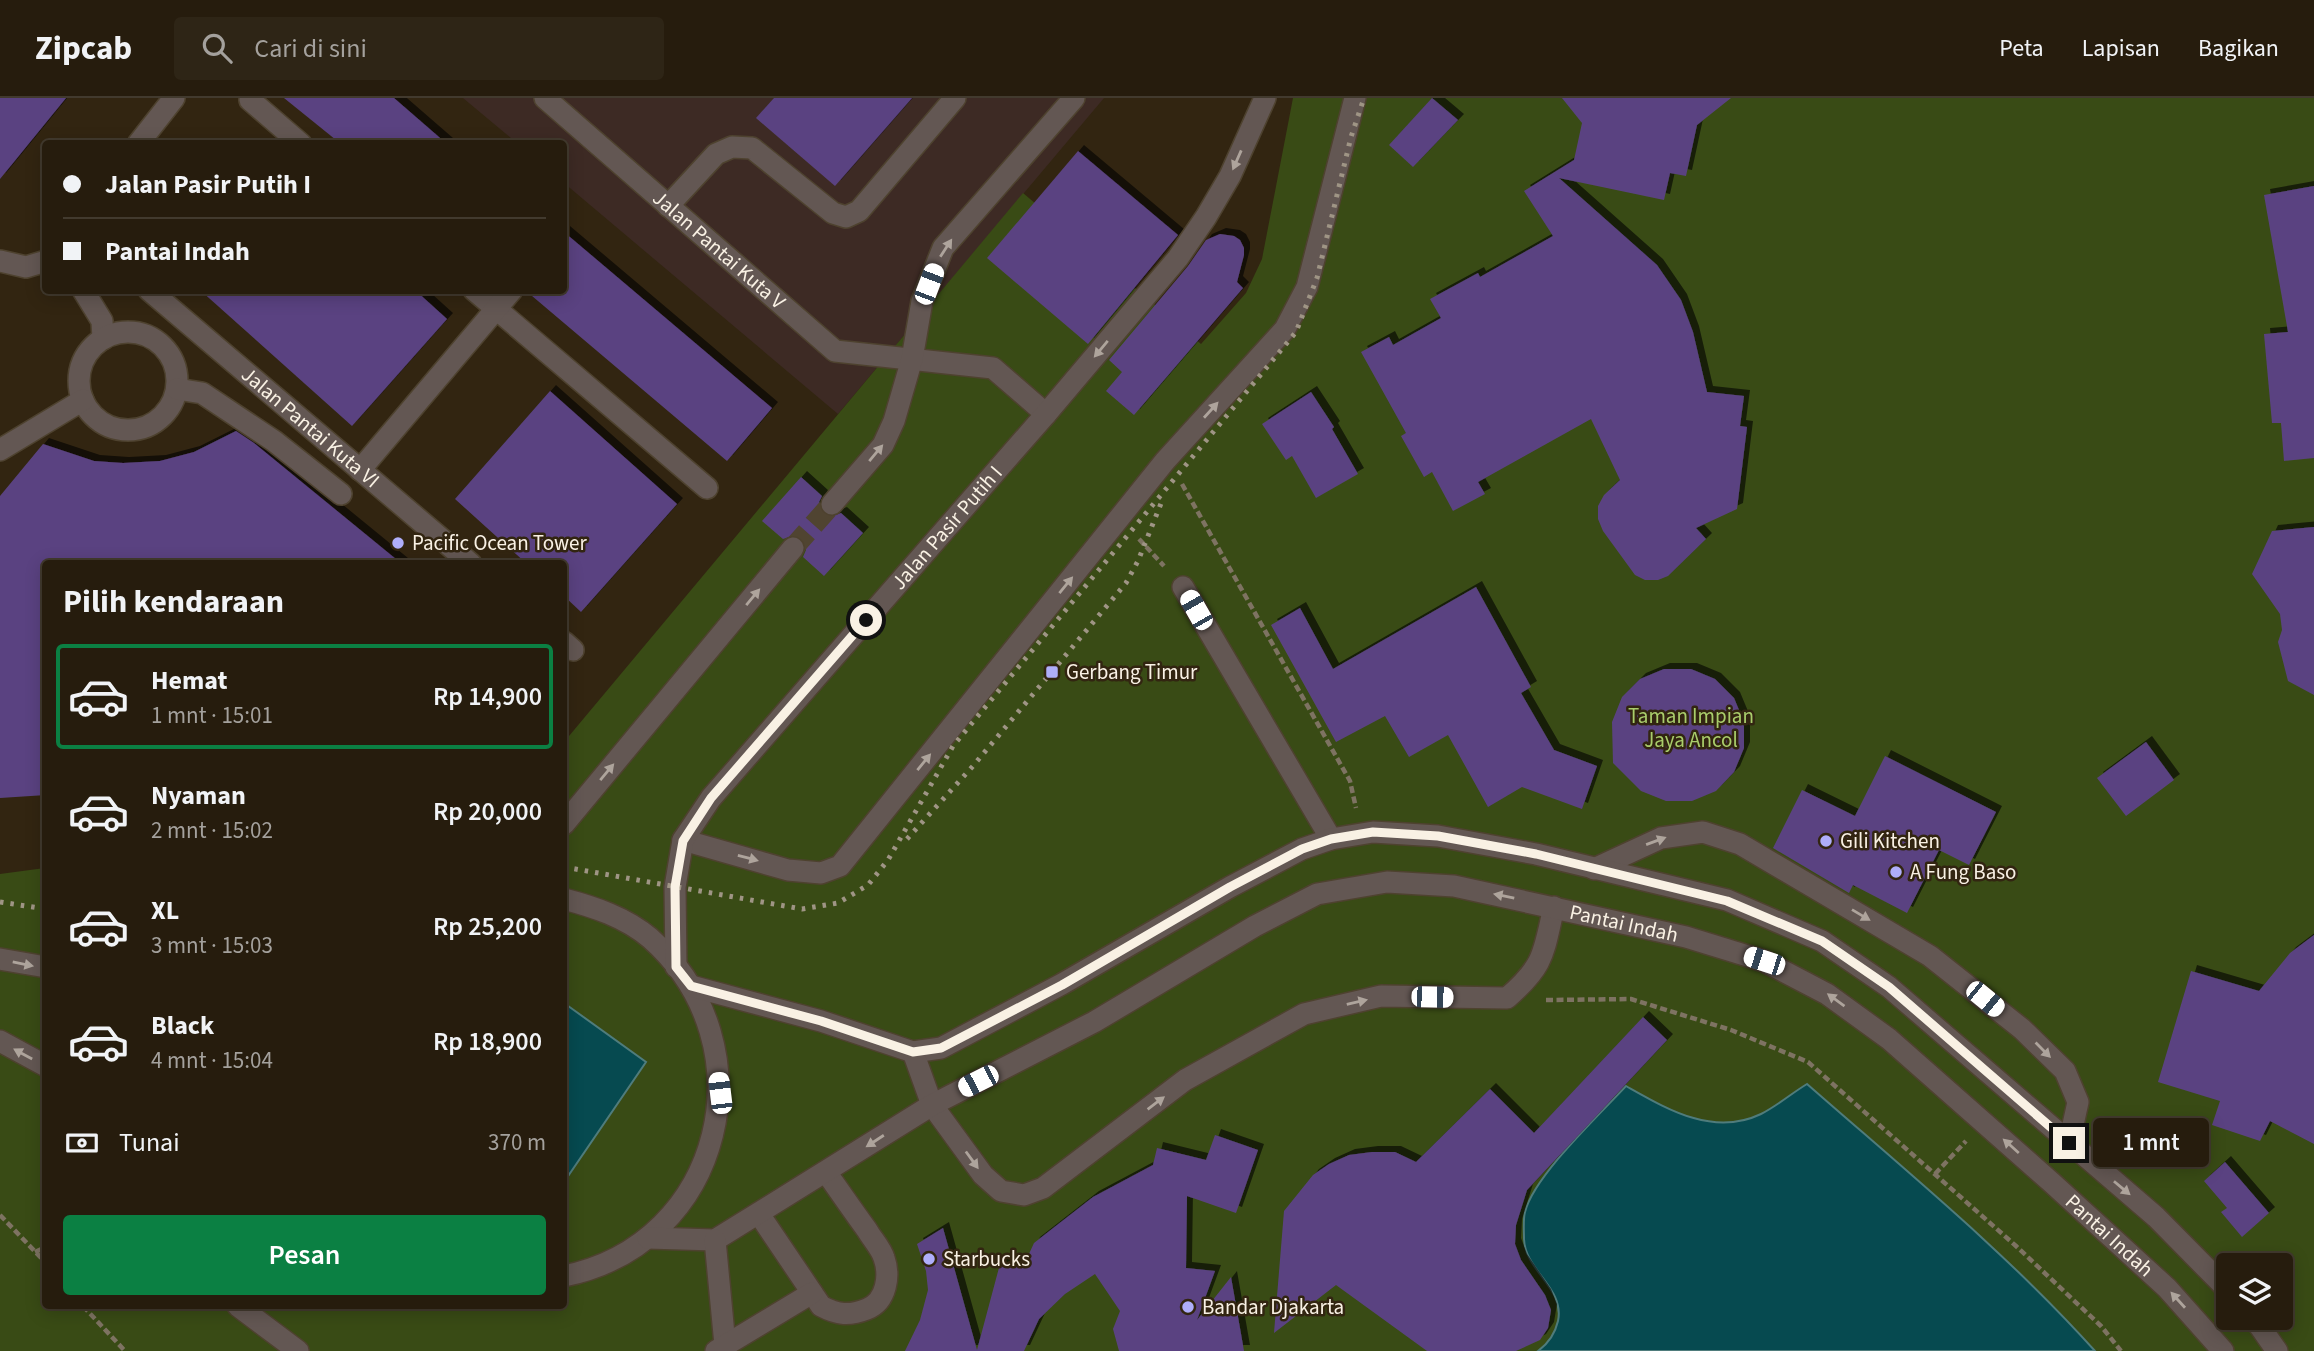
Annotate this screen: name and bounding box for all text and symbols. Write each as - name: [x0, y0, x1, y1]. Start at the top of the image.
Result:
- search box: [174, 17, 664, 80]
- text: Zipcab: [35, 25, 132, 72]
- icon: search: [198, 29, 236, 67]
- text: Cari di sini: [254, 30, 367, 67]
- text: Peta: [1999, 31, 2044, 66]
- text: Lapisan: [2082, 31, 2160, 66]
- text: Bagikan: [2198, 31, 2279, 66]
- one-way arrow: [1231, 150, 1242, 171]
- text: Jalan Pasir Putih I: [105, 166, 311, 203]
- street label: Jalan Pantai Kuta V: [646, 183, 792, 316]
- text: Pantai Indah: [105, 233, 250, 270]
- one-way arrow: [939, 238, 952, 258]
- car: [912, 261, 947, 307]
- one-way arrow: [1093, 340, 1109, 358]
- street label: Jalan Pantai Kuta VI: [235, 360, 386, 495]
- one-way arrow: [1203, 402, 1219, 419]
- one-way arrow: [868, 444, 883, 461]
- street label: Jalan Pasir Putih I: [884, 459, 1010, 596]
- place label: Pacific Ocean Tower: [412, 528, 587, 558]
- marker: Pacific Ocean Tower: [390, 535, 406, 551]
- one-way arrow: [1058, 576, 1073, 594]
- text: Pilih kendaraan: [63, 579, 284, 625]
- car: [1177, 587, 1216, 633]
- one-way arrow: [745, 589, 760, 606]
- route start: [850, 604, 882, 636]
- place label: Gerbang Timur: [1066, 657, 1198, 687]
- text: Hemat: [151, 662, 227, 699]
- marker: Gerbang Timur: [1044, 664, 1060, 680]
- icon: car: [67, 665, 130, 728]
- text: Rp 14,900: [433, 678, 542, 715]
- text: 1 mnt · 15:01: [151, 699, 273, 732]
- park label: Taman Impian Jaya Ancol: [1628, 701, 1754, 755]
- one-way arrow: [916, 754, 931, 772]
- one-way arrow: [599, 763, 615, 781]
- text: Nyaman: [151, 777, 246, 814]
- icon: car: [67, 780, 130, 843]
- text: Rp 20,000: [433, 793, 542, 830]
- text: 2 mnt · 15:02: [151, 814, 273, 847]
- place label: Gili Kitchen: [1840, 826, 1940, 856]
- marker: Gili Kitchen: [1818, 833, 1834, 849]
- one-way arrow: [1646, 835, 1667, 846]
- one-way arrow: [738, 854, 759, 864]
- place label: A Fung Baso: [1910, 857, 2016, 887]
- marker: A Fung Baso: [1888, 864, 1904, 880]
- one-way arrow: [1493, 891, 1515, 902]
- text: XL: [151, 892, 179, 929]
- icon: car: [67, 895, 130, 958]
- street label: Pantai Indah: [1567, 897, 1681, 950]
- text: Rp 25,200: [433, 908, 542, 945]
- one-way arrow: [1851, 909, 1871, 921]
- text: 3 mnt · 15:03: [151, 929, 273, 962]
- car: [1741, 945, 1788, 977]
- one-way arrow: [12, 958, 34, 969]
- car: [1963, 978, 2008, 1020]
- car: [1411, 986, 1454, 1008]
- one-way arrow: [1827, 993, 1845, 1007]
- one-way arrow: [1346, 996, 1368, 1007]
- text: Black: [151, 1007, 214, 1044]
- icon: car: [67, 1010, 130, 1073]
- text: Rp 18,900: [433, 1023, 542, 1060]
- one-way arrow: [2035, 1041, 2051, 1058]
- text: 4 mnt · 15:04: [151, 1044, 273, 1077]
- one-way arrow: [13, 1048, 32, 1060]
- car: [955, 1062, 1002, 1100]
- car: [708, 1071, 733, 1115]
- one-way arrow: [1147, 1096, 1165, 1110]
- callout: 1 mnt: [2094, 1118, 2209, 1168]
- icon: cash: [63, 1124, 101, 1162]
- text: Tunai: [119, 1124, 180, 1161]
- text: 370 m: [488, 1126, 546, 1159]
- text: 1 mnt: [2123, 1126, 2179, 1159]
- route end: [2053, 1127, 2085, 1159]
- one-way arrow: [865, 1135, 885, 1148]
- one-way arrow: [2003, 1138, 2020, 1154]
- one-way arrow: [965, 1151, 979, 1169]
- one-way arrow: [2113, 1180, 2130, 1195]
- street label: Pantai Indah: [2058, 1187, 2160, 1284]
- button: Pesan: [63, 1215, 546, 1295]
- place label: Starbucks: [943, 1244, 1030, 1274]
- marker: Starbucks: [921, 1251, 937, 1267]
- map controls: [2216, 1253, 2293, 1330]
- button: layers: [2216, 1253, 2293, 1330]
- one-way arrow: [2170, 1291, 2186, 1309]
- place label: Bandar Djakarta: [1202, 1292, 1344, 1322]
- marker: Bandar Djakarta: [1180, 1299, 1196, 1315]

